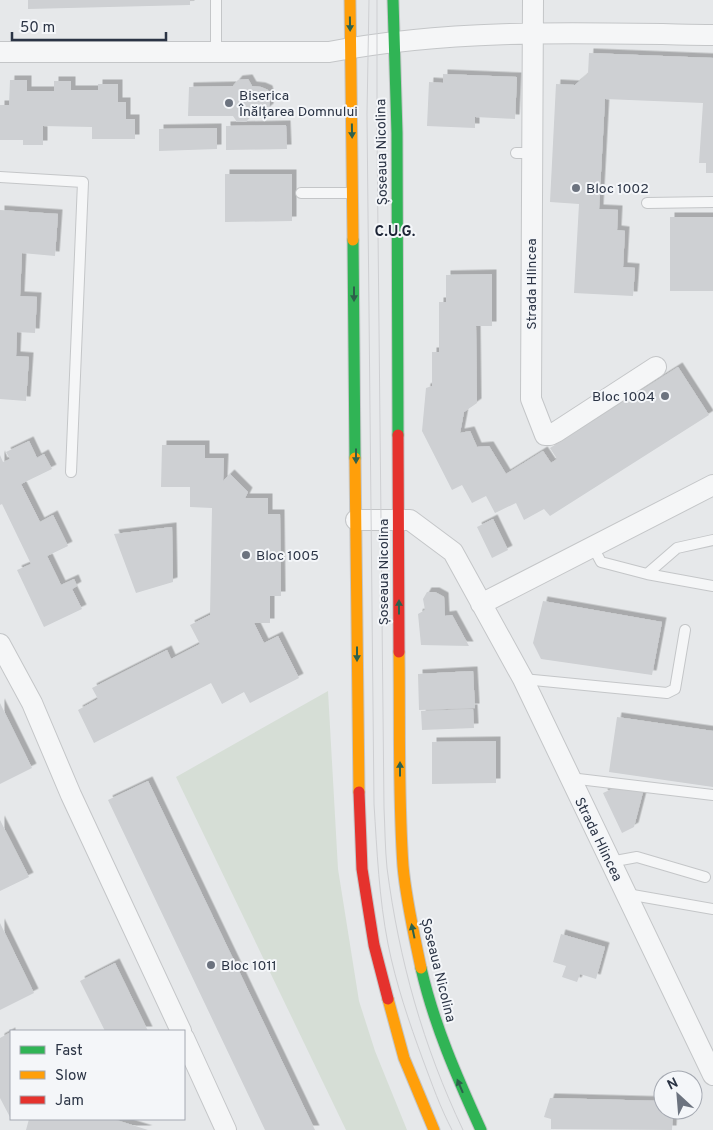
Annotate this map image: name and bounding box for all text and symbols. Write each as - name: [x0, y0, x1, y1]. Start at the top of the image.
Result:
- scale bar: [12, 10, 166, 42]
- one-way arrow: [347, 16, 355, 32]
- text: 50 m: [20, 19, 55, 38]
- place label: Biserica Înălțarea Domnului: [238, 88, 358, 121]
- marker: Biserica Înălțarea Domnului: [223, 97, 235, 109]
- street label: Șoseaua Nicolina: [373, 99, 392, 205]
- one-way arrow: [348, 124, 356, 140]
- place label: Bloc 1002: [586, 181, 649, 198]
- marker: Bloc 1002: [570, 182, 582, 194]
- district label: C.U.G.: [375, 223, 416, 242]
- street label: Strada Hlincea: [524, 238, 541, 330]
- one-way arrow: [350, 286, 358, 302]
- place label: Bloc 1004: [592, 389, 655, 406]
- marker: Bloc 1004: [659, 390, 671, 402]
- one-way arrow: [352, 449, 360, 465]
- street label: Șoseaua Nicolina: [376, 519, 393, 625]
- place label: Bloc 1005: [256, 548, 319, 565]
- marker: Bloc 1005: [240, 549, 252, 561]
- one-way arrow: [395, 599, 403, 615]
- one-way arrow: [353, 646, 361, 662]
- one-way arrow: [396, 761, 404, 777]
- street label: Strada Hlincea: [570, 795, 625, 884]
- street label: Șoseaua Nicolina: [416, 917, 459, 1024]
- one-way arrow: [409, 922, 417, 938]
- place label: Bloc 1011: [221, 958, 277, 975]
- marker: Bloc 1011: [205, 959, 217, 971]
- legend: [10, 1030, 185, 1120]
- text: Fast: [55, 1042, 83, 1061]
- text: Slow: [55, 1067, 87, 1086]
- north arrow: [653, 1070, 703, 1120]
- text: N: [665, 1075, 681, 1095]
- one-way arrow: [456, 1079, 464, 1093]
- text: Jam: [55, 1092, 84, 1111]

